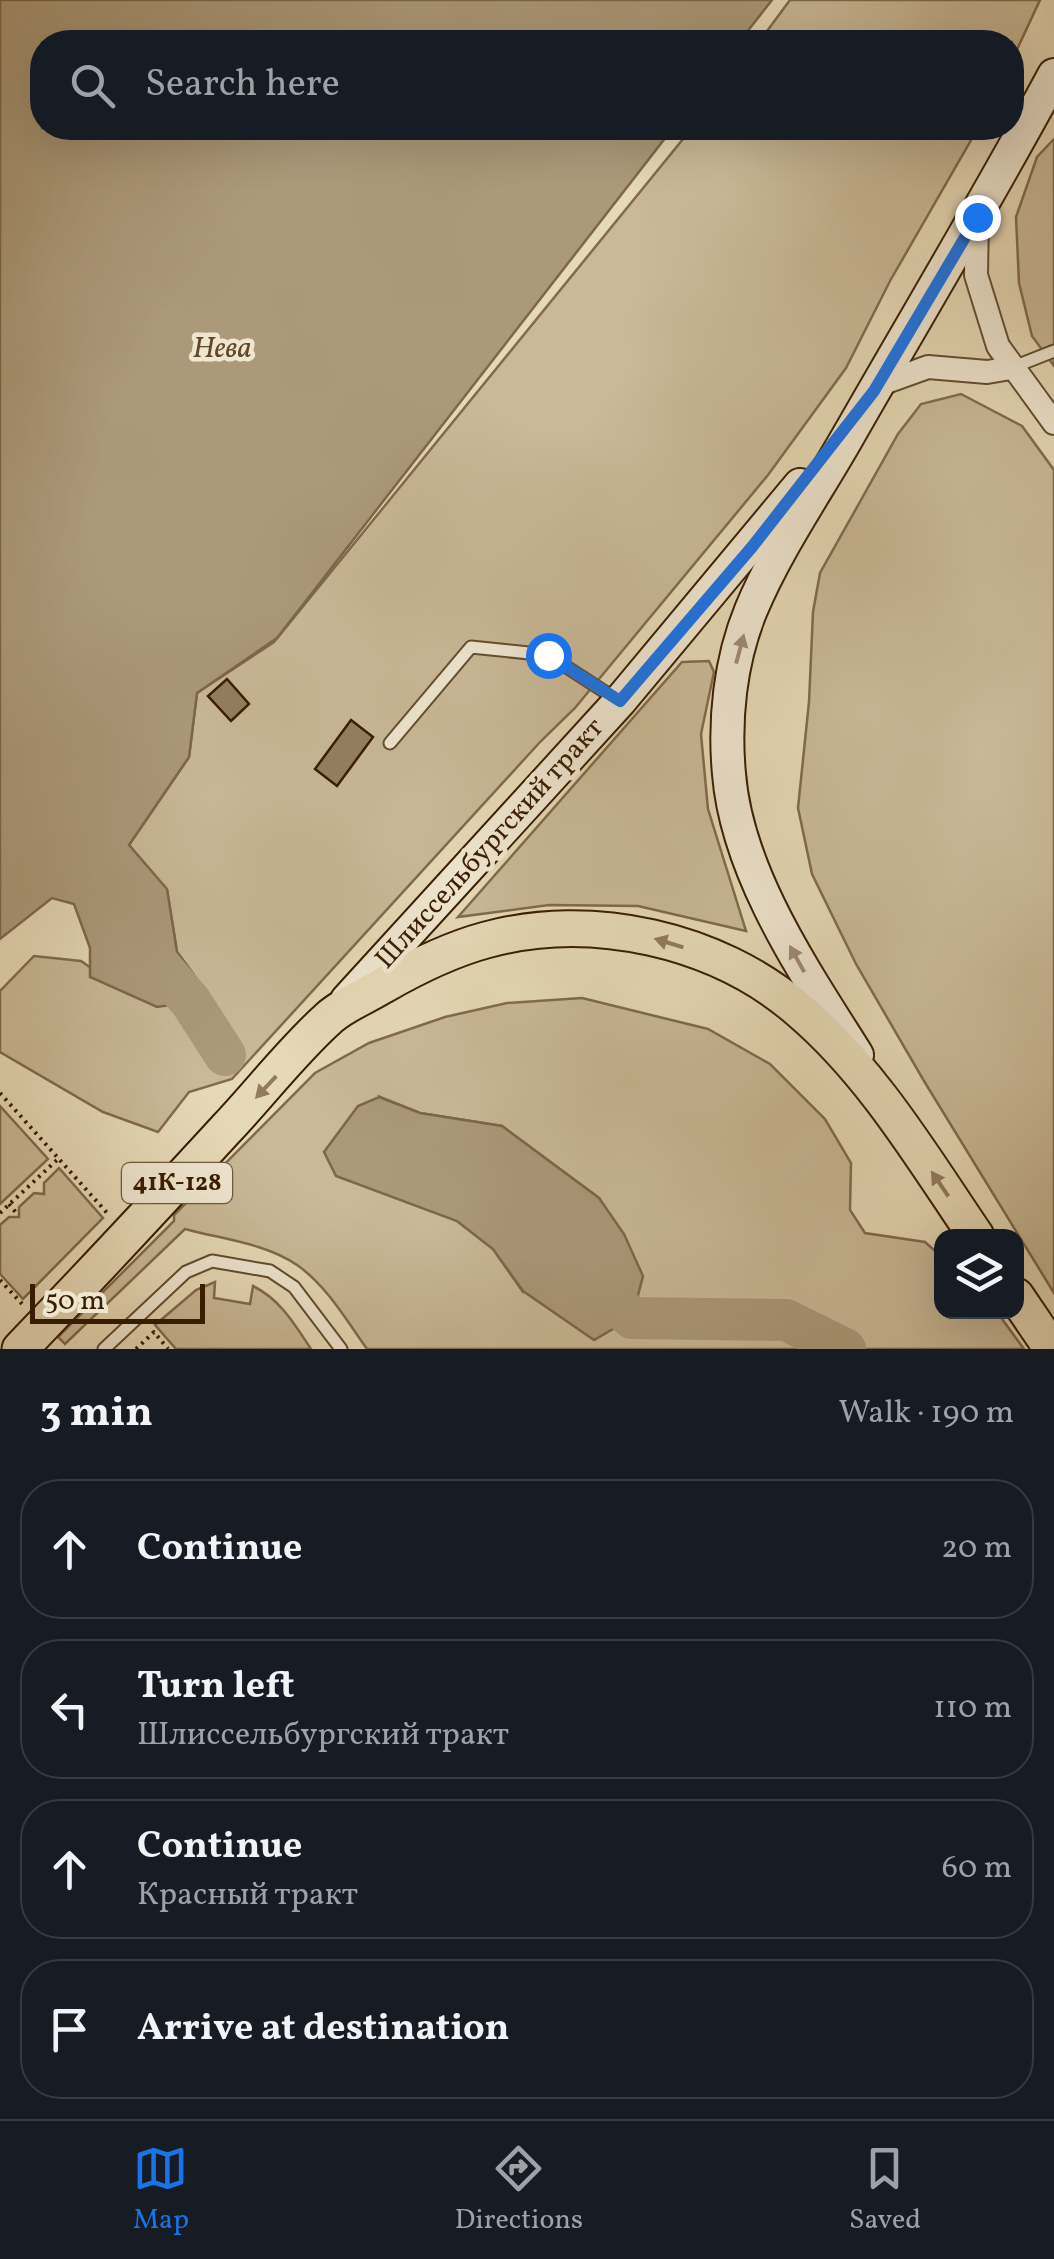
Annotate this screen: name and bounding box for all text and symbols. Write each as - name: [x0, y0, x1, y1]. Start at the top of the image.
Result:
- search box: [30, 30, 1024, 140]
- icon: search: [65, 58, 120, 113]
- text: Search here: [145, 59, 340, 112]
- route end: [955, 195, 1001, 241]
- water label: Нева: [192, 328, 252, 370]
- route start: [526, 633, 572, 679]
- one-way arrow: [732, 633, 748, 664]
- street label: Шлиссельбургский тракт: [367, 710, 613, 978]
- one-way arrow: [654, 935, 684, 950]
- one-way arrow: [789, 945, 807, 973]
- one-way arrow: [255, 1075, 278, 1099]
- road number: 41К-128: [122, 1163, 232, 1203]
- one-way arrow: [932, 1170, 950, 1197]
- map controls: [934, 1229, 1024, 1319]
- button: layers: [934, 1229, 1024, 1319]
- scale bar: [30, 1279, 205, 1324]
- text: 50 m: [45, 1282, 105, 1321]
- text: 3 min: [40, 1385, 153, 1444]
- text: Walk · 190 m: [839, 1392, 1014, 1436]
- icon: ahead: [42, 1522, 97, 1577]
- text: Continue: [137, 1523, 302, 1576]
- text: 20 m: [941, 1527, 1012, 1571]
- text: Turn left: [137, 1661, 294, 1714]
- icon: left: [42, 1682, 97, 1737]
- text: 110 m: [933, 1687, 1012, 1731]
- text: Шлиссельбургский тракт: [137, 1714, 509, 1758]
- text: Continue: [137, 1821, 302, 1874]
- icon: ahead: [42, 1842, 97, 1897]
- text: 60 m: [942, 1847, 1012, 1891]
- text: Красный тракт: [137, 1874, 358, 1918]
- icon: arrive: [42, 2002, 97, 2057]
- text: Arrive at destination: [137, 2003, 510, 2056]
- tab: Map: [133, 2141, 189, 2240]
- tab: Directions: [455, 2141, 583, 2240]
- tab: Saved: [849, 2141, 921, 2240]

